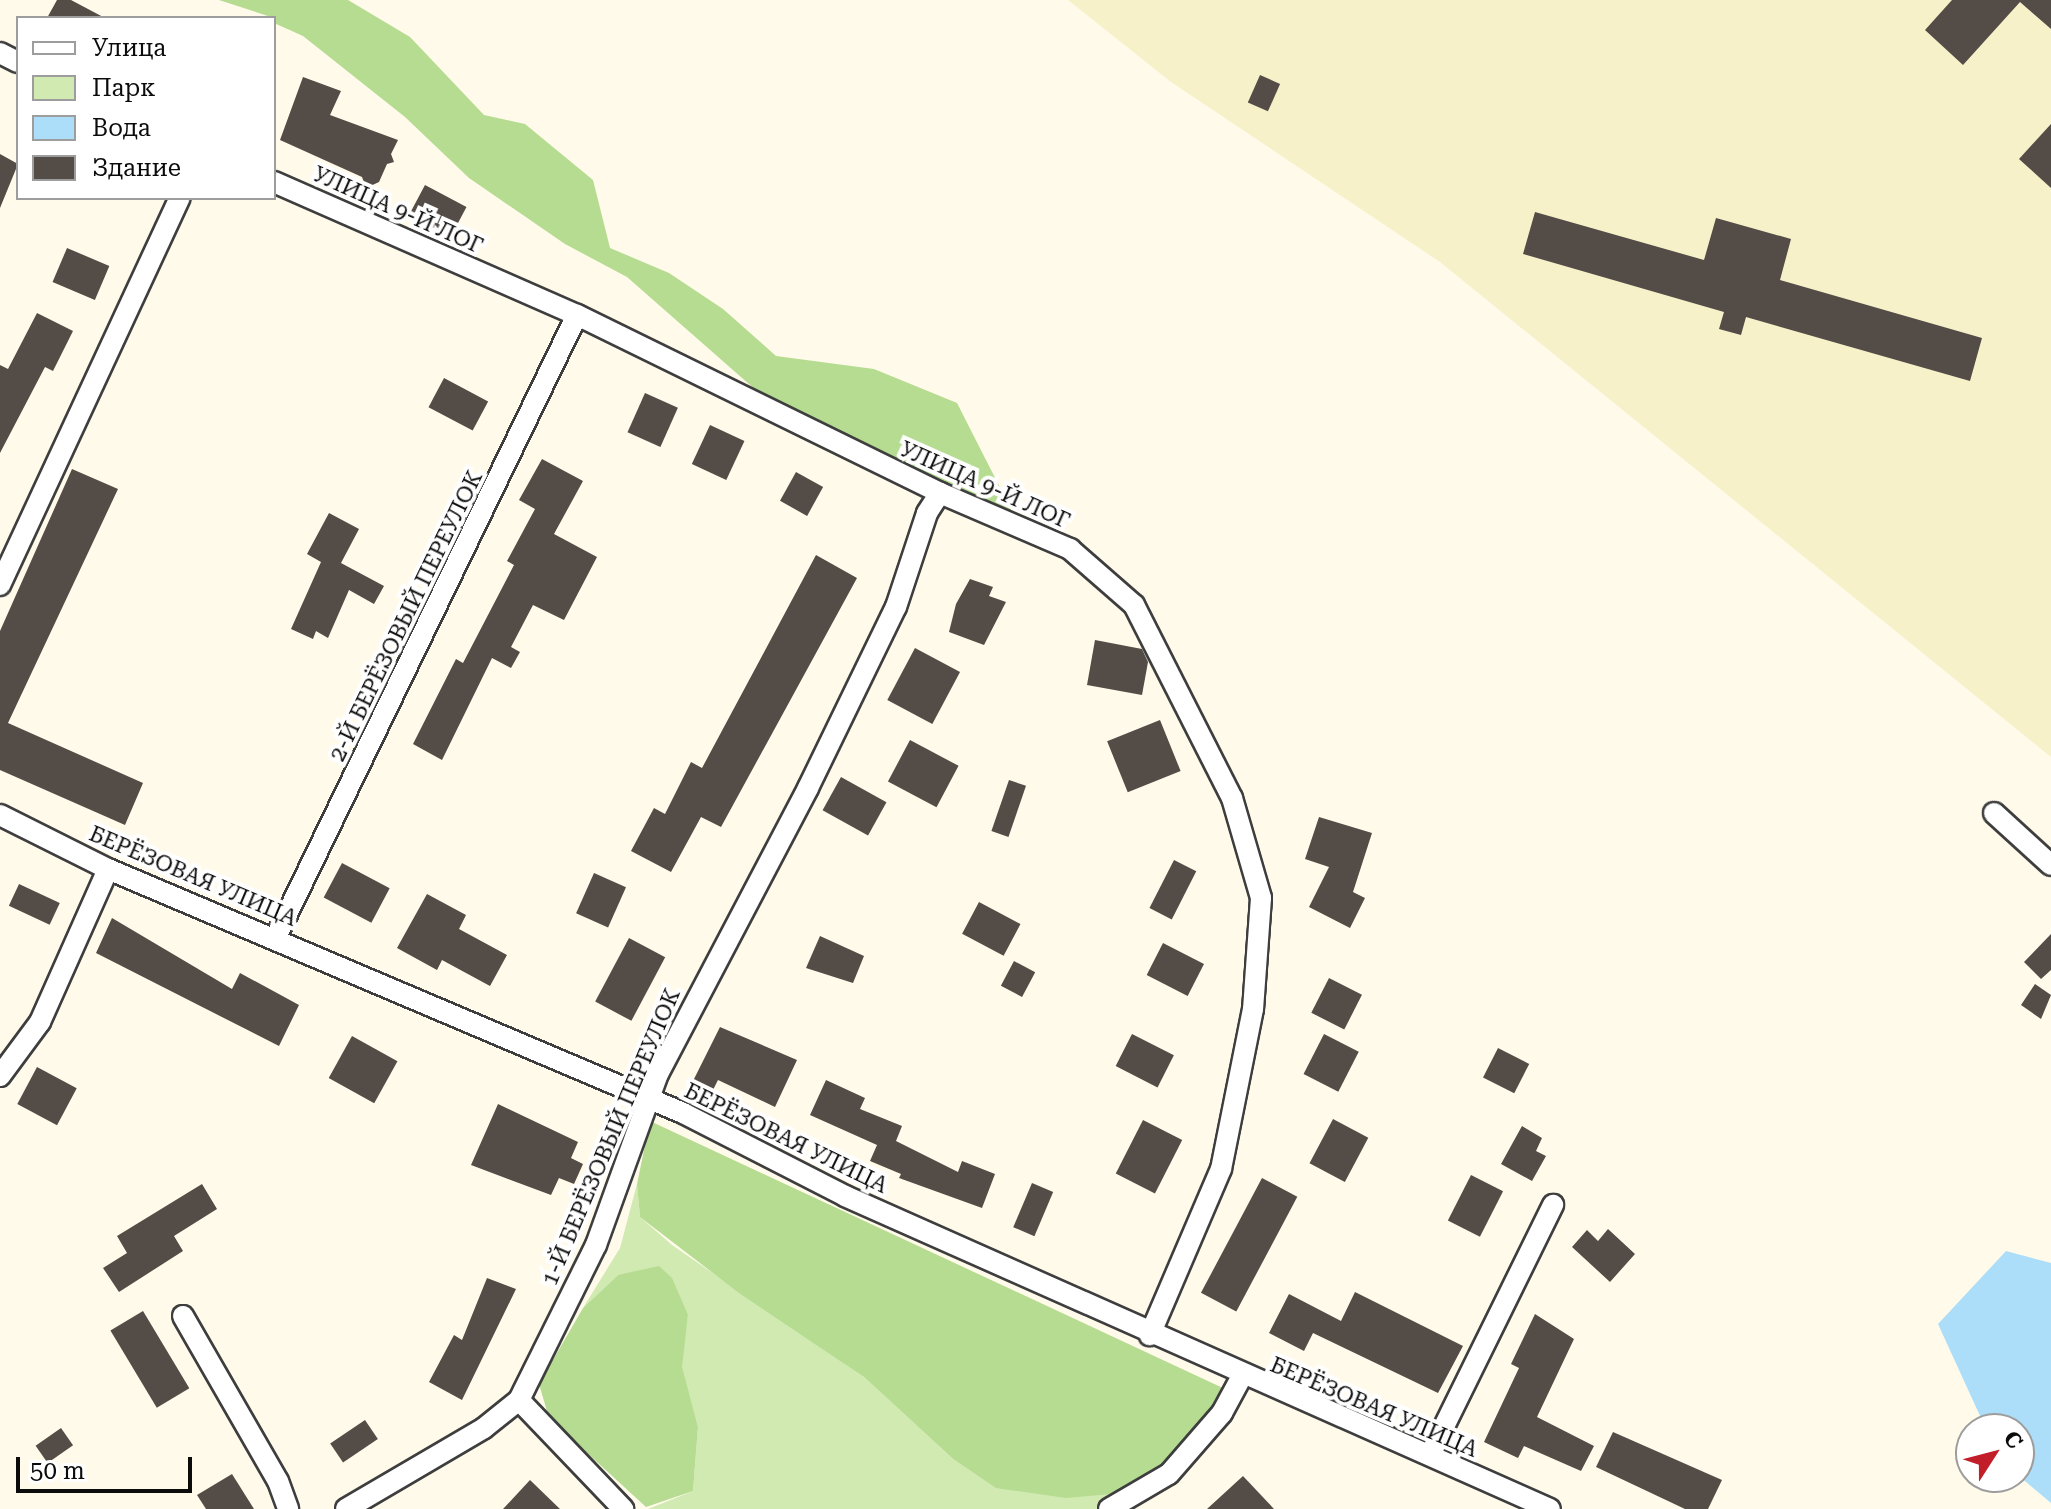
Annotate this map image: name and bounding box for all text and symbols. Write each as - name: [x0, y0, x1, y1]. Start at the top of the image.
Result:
- legend: [16, 16, 276, 200]
- text: Улица: [92, 34, 166, 62]
- text: Парк: [92, 74, 155, 102]
- text: Вода: [92, 114, 151, 142]
- text: Здание: [92, 154, 181, 182]
- street label: УЛИЦА 9-Й ЛОГ: [309, 161, 487, 259]
- street label: УЛИЦА 9-Й ЛОГ: [896, 436, 1074, 534]
- street label: 2-Й БЕРЁЗОВЫЙ ПЕРЕУЛОК: [324, 467, 488, 765]
- street label: БЕРЁЗОВАЯ УЛИЦА: [85, 820, 301, 932]
- street label: 1-Й БЕРЁЗОВЫЙ ПЕРЕУЛОК: [536, 985, 686, 1289]
- street label: БЕРЁЗОВАЯ УЛИЦА: [680, 1077, 892, 1199]
- street label: БЕРЁЗОВАЯ УЛИЦА: [1266, 1351, 1482, 1463]
- north arrow: [1955, 1413, 2035, 1493]
- text: С: [1999, 1426, 2028, 1453]
- scale bar: [20, 1441, 196, 1491]
- text: 50 m: [30, 1457, 85, 1485]

